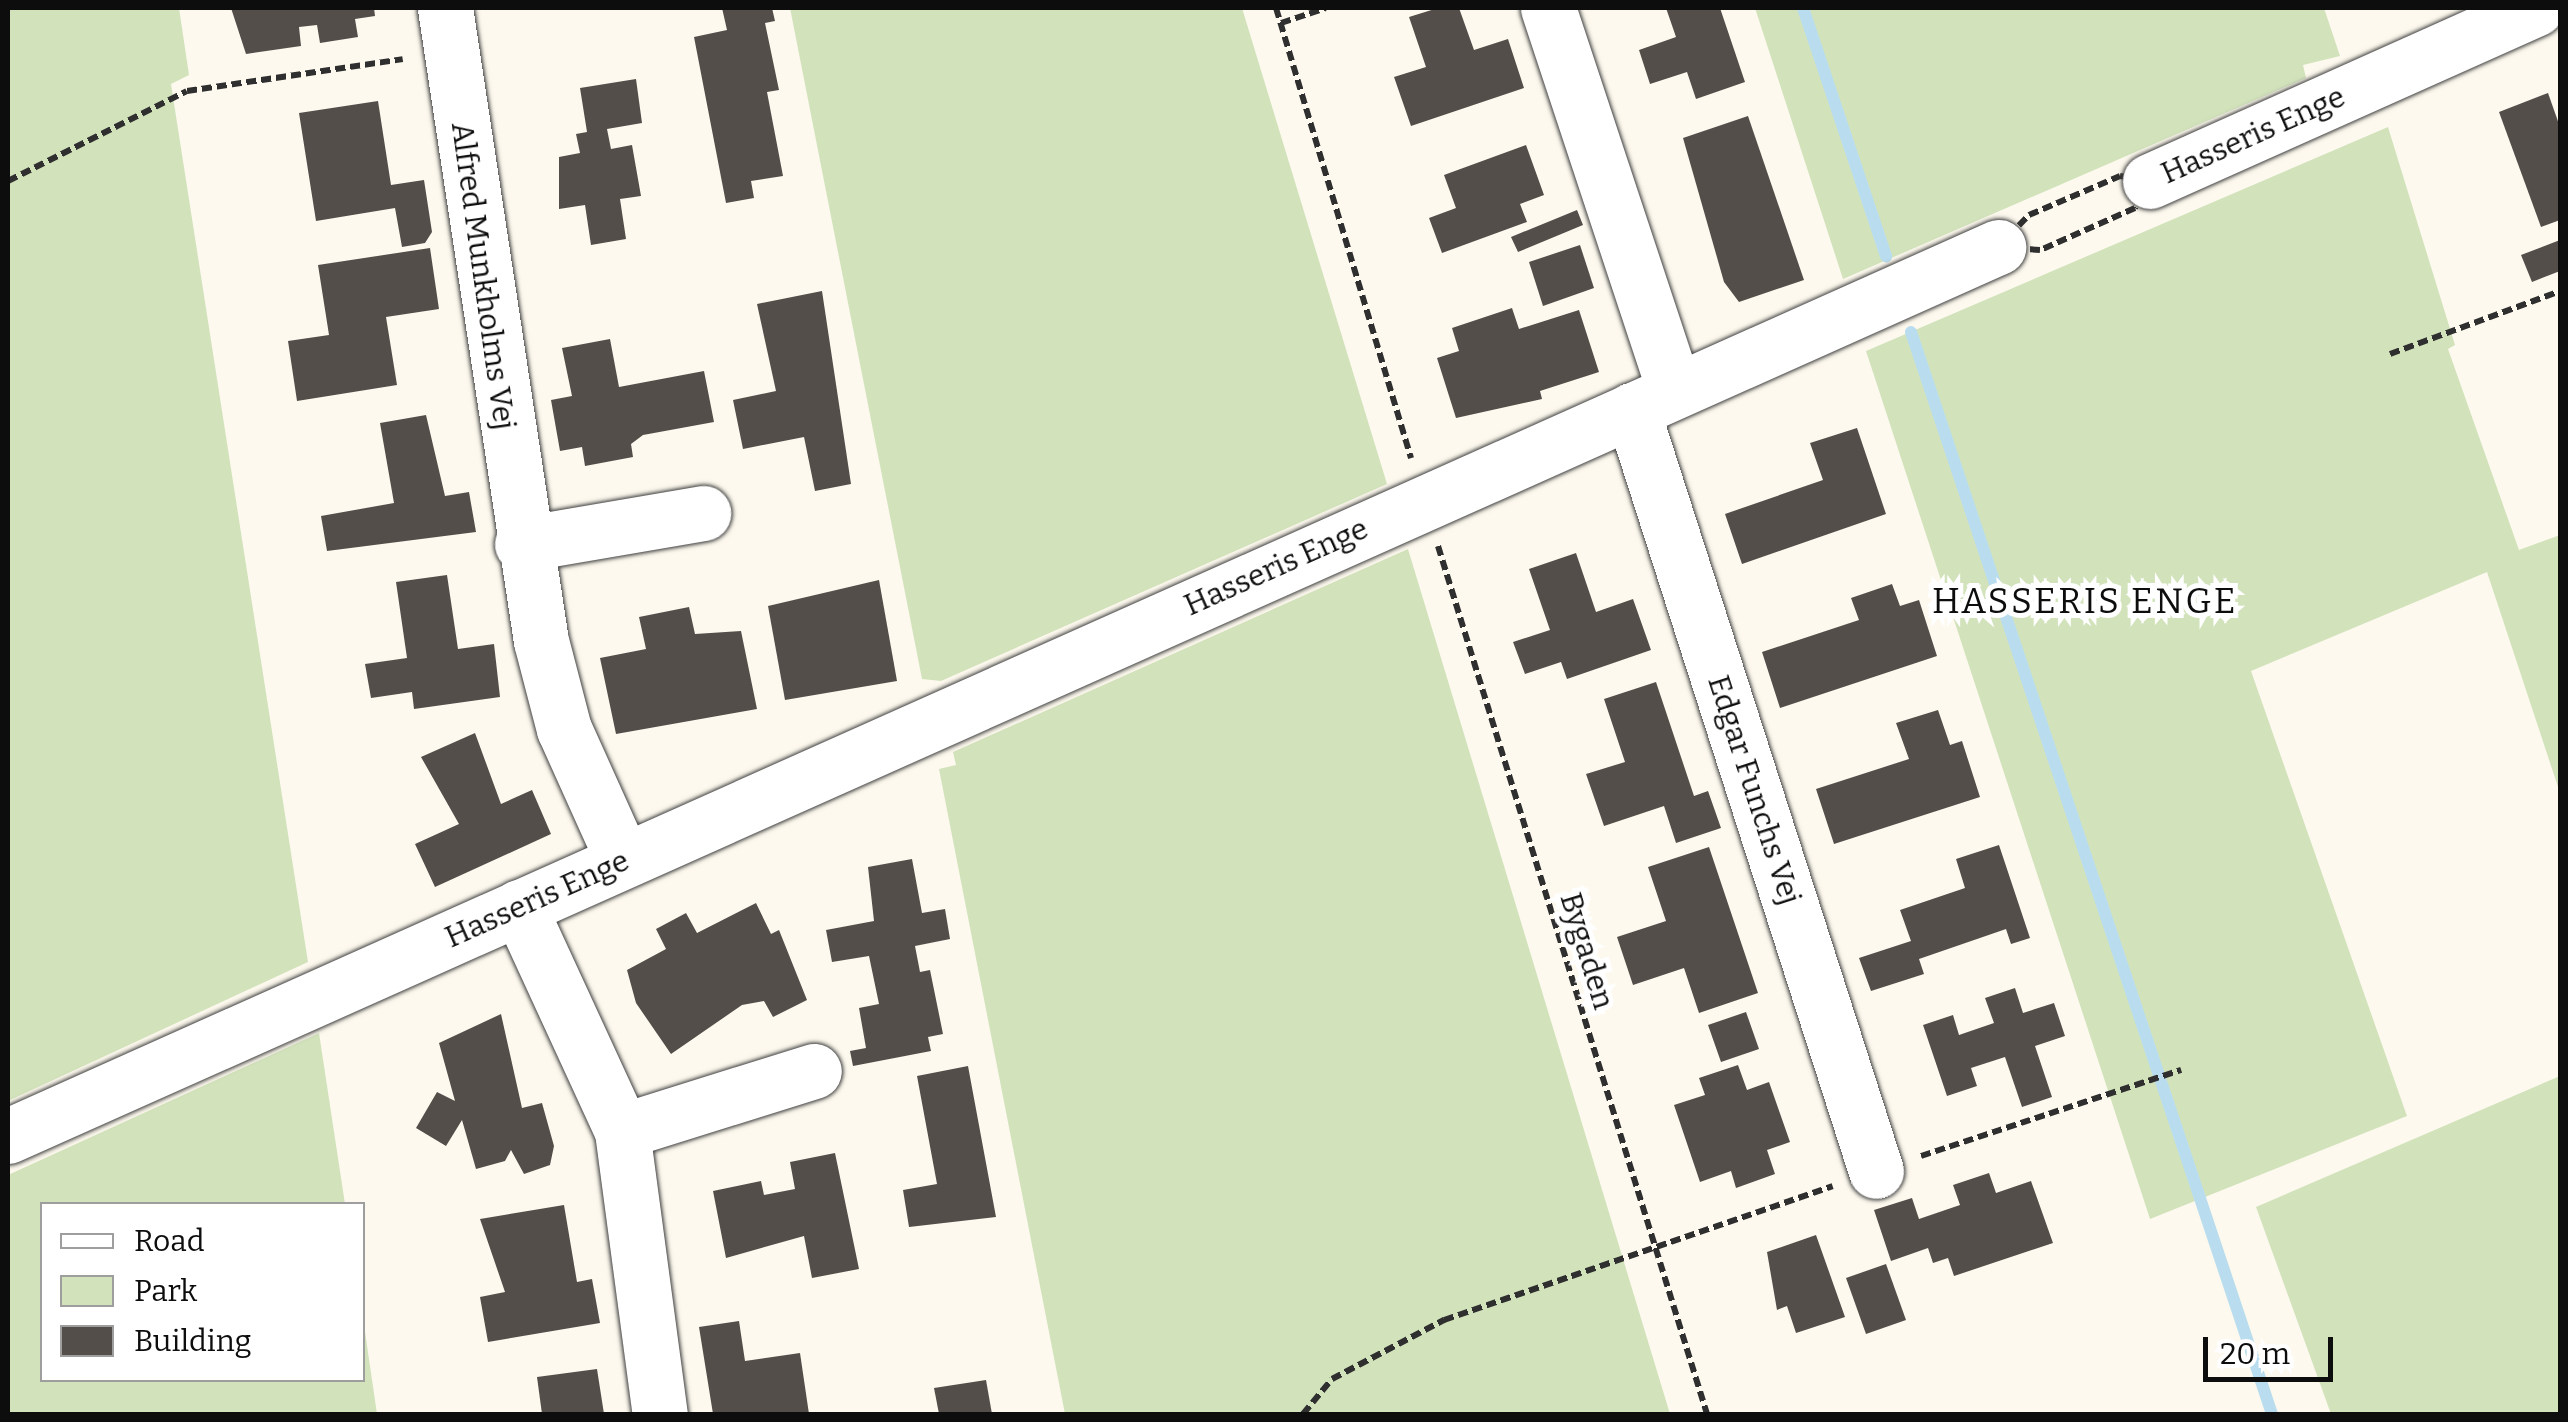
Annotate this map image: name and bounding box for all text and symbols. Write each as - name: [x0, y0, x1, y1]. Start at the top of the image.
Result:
- street label: Hasseris Enge: [2156, 78, 2350, 192]
- street label: Alfred Munkholms Vej: [444, 120, 522, 432]
- street label: Hasseris Enge: [1179, 510, 1373, 624]
- district label: HASSERIS ENGE: [1932, 580, 2238, 622]
- street label: Edgar Funchs Vej: [1700, 671, 1808, 909]
- street label: Hasseris Enge: [440, 842, 634, 956]
- street label: Bygaden: [1552, 888, 1622, 1014]
- legend: [40, 1202, 365, 1382]
- text: Road: [134, 1223, 205, 1259]
- text: Park: [134, 1273, 197, 1309]
- scale bar: [2208, 1317, 2338, 1379]
- text: Building: [134, 1323, 252, 1359]
- text: 20 m: [2220, 1336, 2290, 1372]

